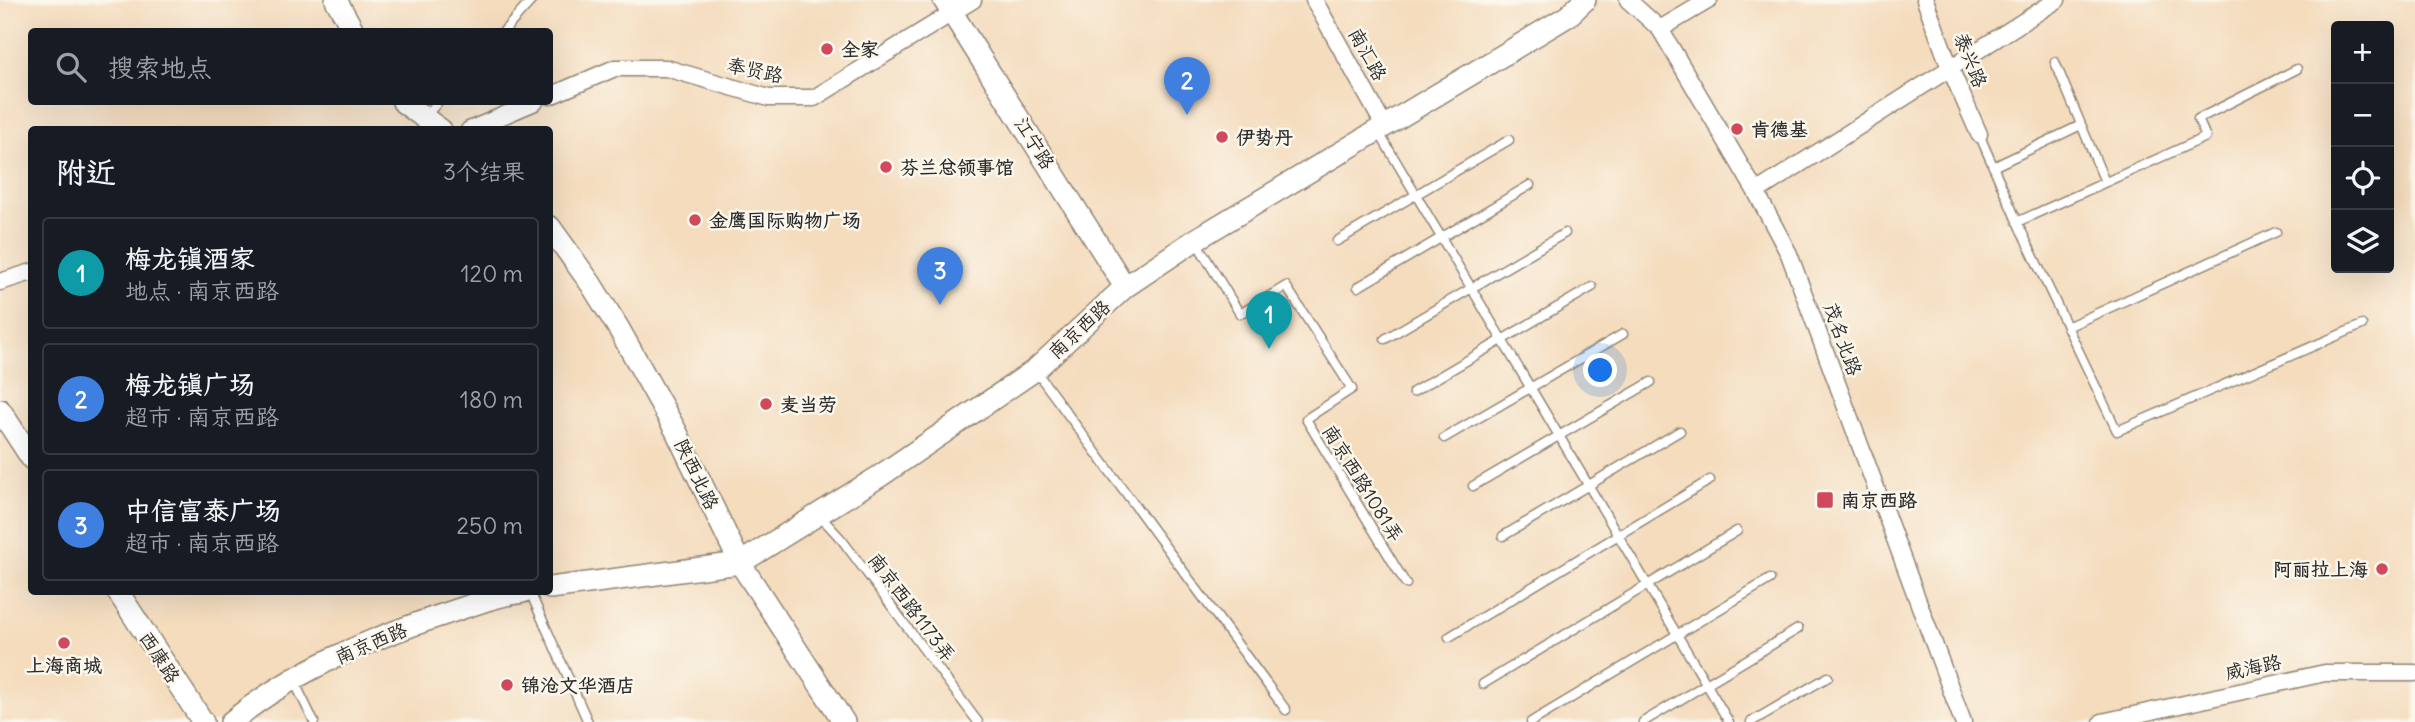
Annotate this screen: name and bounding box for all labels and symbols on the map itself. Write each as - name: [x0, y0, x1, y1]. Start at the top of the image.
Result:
- street label: 南汇路: [1344, 23, 1392, 85]
- street label: 泰兴路: [1949, 29, 1993, 91]
- place label: 全家: [841, 37, 879, 61]
- marker: 全家: [819, 41, 835, 57]
- street label: 奉贤路: [725, 52, 785, 88]
- pin: 2: [1164, 57, 1210, 115]
- street label: 江宁路: [1010, 112, 1060, 174]
- place label: 肯德基: [1751, 117, 1808, 141]
- marker: 肯德基: [1729, 121, 1745, 137]
- place label: 伊势丹: [1236, 125, 1293, 149]
- marker: 伊势丹: [1214, 129, 1230, 145]
- place label: 芬兰总领事馆: [900, 155, 1014, 179]
- marker: 芬兰总领事馆: [878, 159, 894, 175]
- place label: 金鹰国际购物广场: [709, 208, 861, 232]
- marker: 金鹰国际购物广场: [687, 212, 703, 228]
- pin: 3: [917, 247, 963, 305]
- pin: 1: [1246, 291, 1292, 349]
- street label: 南京西路: [1043, 294, 1115, 364]
- street label: 茂名北路: [1819, 299, 1867, 379]
- your location: [1583, 353, 1617, 387]
- place label: 麦当劳: [780, 392, 837, 416]
- marker: 麦当劳: [758, 396, 774, 412]
- street label: 南京西路1081弄: [1317, 420, 1409, 546]
- street label: 陕西北路: [670, 435, 724, 513]
- place label: 南京西路: [1841, 488, 1917, 512]
- marker: 南京西路: [1815, 490, 1835, 510]
- street label: 南京西路1173弄: [863, 548, 961, 666]
- place label: 阿丽拉上海: [2273, 557, 2368, 581]
- marker: 阿丽拉上海: [2374, 561, 2390, 577]
- street label: 南京西路: [331, 617, 411, 669]
- street label: 西康路: [134, 627, 186, 687]
- marker: 上海商城: [56, 635, 72, 651]
- street label: 威海路: [2223, 649, 2283, 685]
- place label: 上海商城: [26, 653, 102, 677]
- place label: 锦沧文华酒店: [521, 673, 635, 697]
- marker: 锦沧文华酒店: [499, 677, 515, 693]

